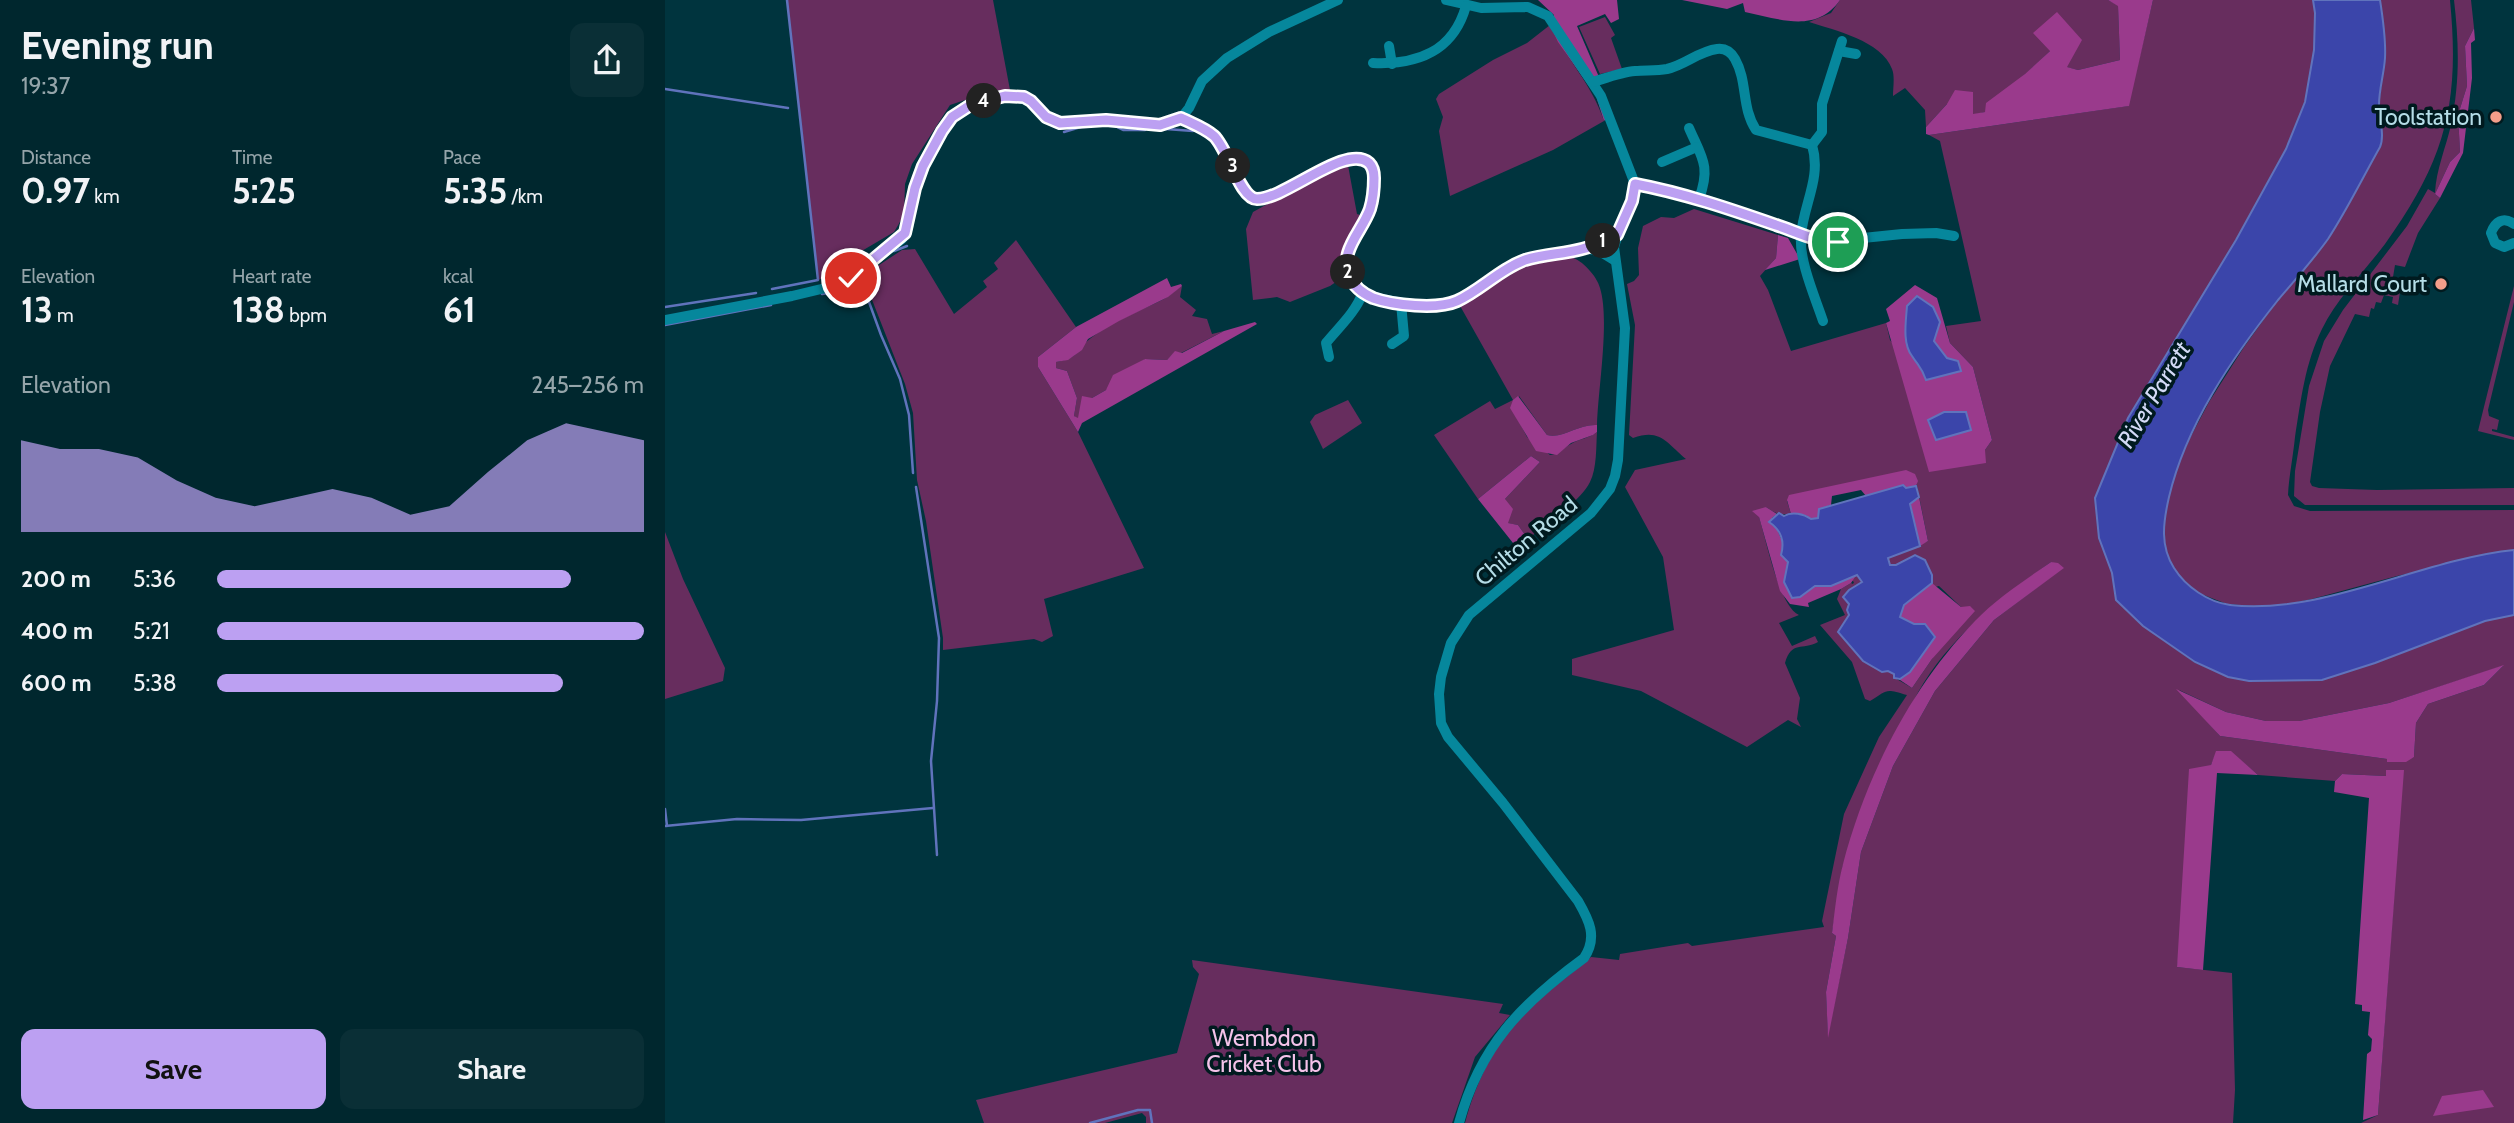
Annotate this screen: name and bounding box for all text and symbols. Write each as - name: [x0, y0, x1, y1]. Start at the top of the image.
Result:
- text: Evening run: [21, 22, 214, 69]
- button: share: [570, 23, 644, 97]
- text: 19:37: [21, 72, 70, 100]
- pin: 4: [967, 84, 1001, 119]
- text: 4: [978, 89, 989, 112]
- place label: Toolstation: [2375, 103, 2482, 131]
- marker: Toolstation: [2488, 109, 2504, 125]
- text: Distance: [21, 146, 91, 169]
- text: Time: [232, 146, 272, 169]
- text: Pace: [443, 146, 481, 169]
- pin: 3: [1215, 148, 1251, 184]
- text: 3: [1227, 154, 1238, 177]
- text: 0.97: [21, 169, 90, 212]
- text: 5:25: [232, 169, 296, 212]
- text: 5:35: [443, 169, 507, 212]
- text: km: [90, 185, 120, 208]
- text: /km: [507, 185, 543, 208]
- pin: [1808, 212, 1868, 272]
- icon: arrive: [1819, 223, 1857, 261]
- pin: 1: [1585, 224, 1621, 258]
- text: 1: [1599, 229, 1606, 252]
- pin: [821, 248, 881, 308]
- pin: 2: [1331, 254, 1365, 290]
- icon: check: [832, 259, 870, 297]
- text: 2: [1342, 260, 1353, 283]
- text: Elevation: [21, 265, 95, 288]
- text: Heart rate: [232, 265, 312, 288]
- text: kcal: [443, 265, 473, 288]
- place label: Mallard Court: [2297, 270, 2427, 298]
- marker: Mallard Court: [2433, 276, 2449, 292]
- text: 13: [21, 288, 53, 331]
- text: 138: [232, 288, 285, 331]
- text: 61: [443, 288, 476, 331]
- text: m: [53, 304, 74, 327]
- text: bpm: [285, 304, 327, 327]
- water label: River Parrett: [2111, 336, 2197, 453]
- text: Elevation: [21, 371, 111, 399]
- text: 245–256 m: [531, 371, 644, 399]
- street label: Chilton Road: [1469, 490, 1583, 592]
- text: 200 m: [21, 565, 91, 593]
- text: 5:36: [133, 565, 176, 593]
- text: 400 m: [21, 617, 93, 645]
- text: 5:21: [133, 617, 170, 645]
- text: 600 m: [21, 669, 92, 697]
- text: 5:38: [133, 669, 177, 697]
- park label: Wembdon Cricket Club: [1206, 1024, 1322, 1078]
- button: Save: [21, 1029, 326, 1109]
- button: Share: [340, 1029, 644, 1109]

